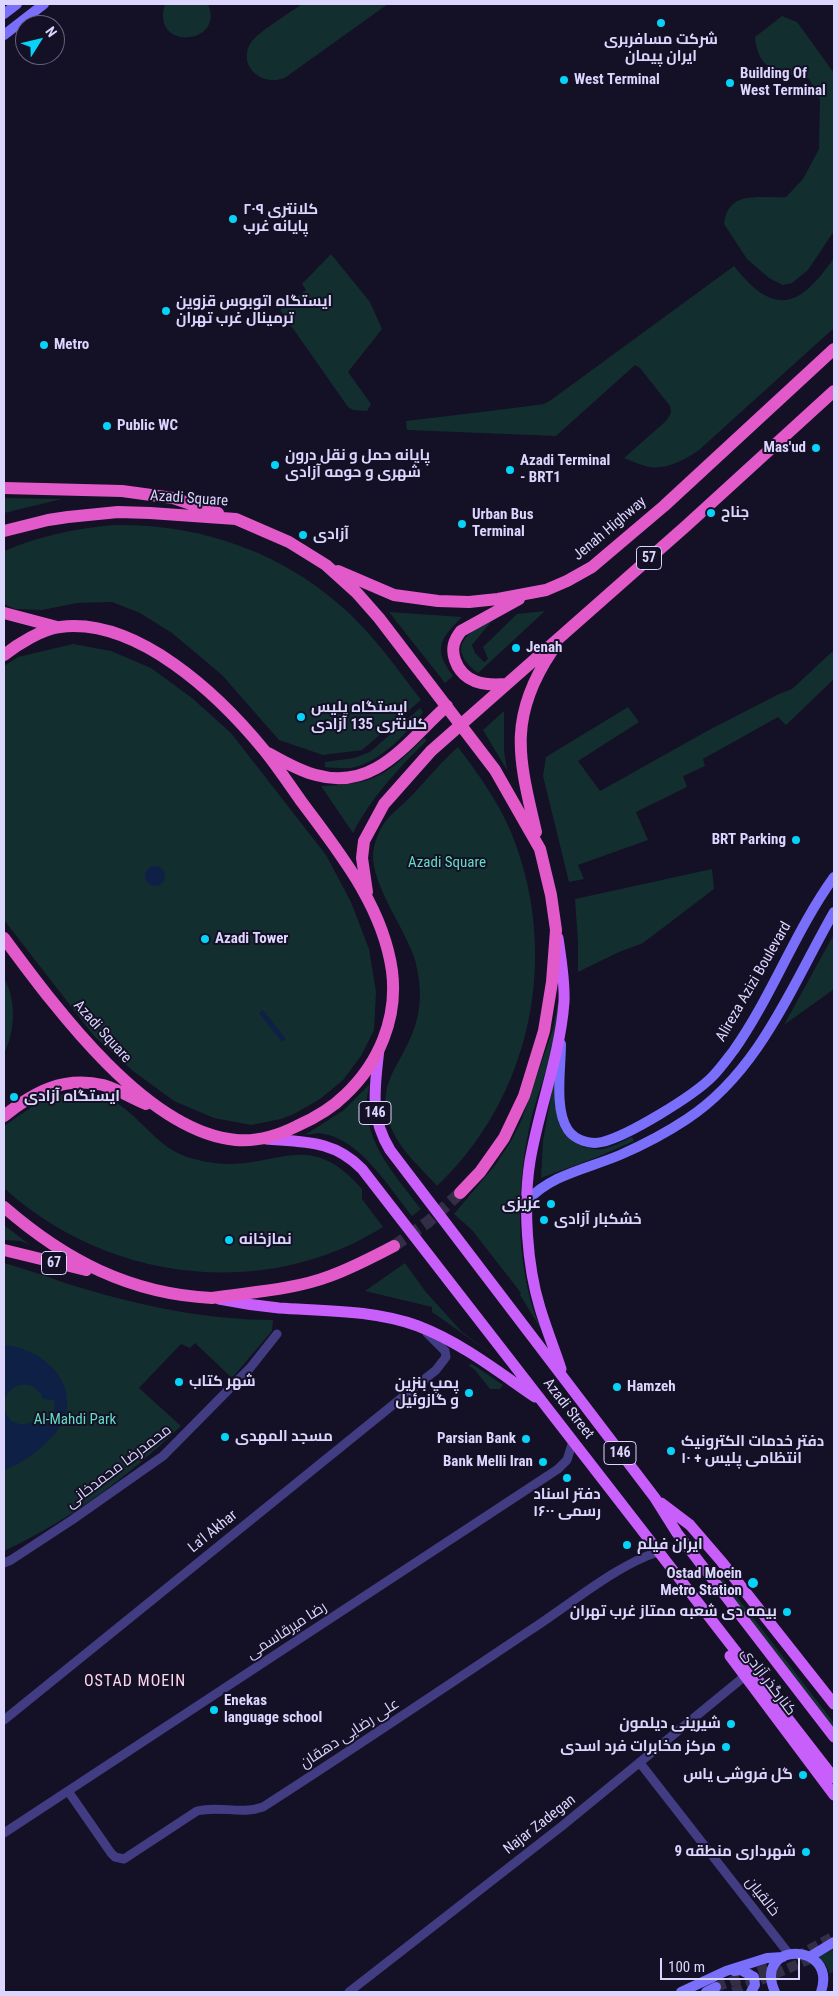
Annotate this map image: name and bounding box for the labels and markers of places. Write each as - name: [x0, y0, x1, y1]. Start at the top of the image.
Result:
- marker: شرکت مسافربری ایران پیمان: [655, 17, 667, 29]
- place label: شرکت مسافربری ایران پیمان: [604, 31, 718, 66]
- place label: Building Of West Terminal: [740, 65, 826, 100]
- place label: West Terminal: [574, 71, 660, 89]
- marker: West Terminal: [558, 74, 570, 86]
- marker: Building Of West Terminal: [724, 77, 736, 89]
- place label: کلانتری ۲۰۹ پایانه غرب: [243, 201, 318, 236]
- marker: کلانتری ۲۰۹ پایانه غرب: [227, 213, 239, 225]
- place label: ایستگاه اتوبوس قزوین ترمینال غرب تهران: [176, 293, 332, 328]
- marker: ایستگاه اتوبوس قزوین ترمینال غرب تهران: [160, 305, 172, 317]
- place label: Metro: [54, 336, 89, 354]
- marker: Metro: [38, 339, 50, 351]
- place label: Public WC: [117, 417, 178, 435]
- marker: Public WC: [101, 420, 113, 432]
- place label: Mas'ud: [764, 439, 806, 457]
- marker: Mas'ud: [810, 442, 822, 454]
- place label: پایانه حمل و نقل درون شهری و حومه آزادی: [285, 447, 430, 482]
- place label: Azadi Terminal - BRT1: [520, 452, 610, 487]
- marker: پایانه حمل و نقل درون شهری و حومه آزادی: [269, 459, 281, 471]
- marker: Azadi Terminal - BRT1: [504, 464, 516, 476]
- place label: جناح: [721, 504, 749, 522]
- place label: Urban Bus Terminal: [472, 506, 533, 541]
- marker: جناح: [705, 507, 717, 519]
- marker: Urban Bus Terminal: [456, 518, 468, 530]
- place label: آزادی: [313, 526, 349, 544]
- marker: آزادی: [297, 529, 309, 541]
- place label: Jenah: [526, 639, 562, 657]
- marker: Jenah: [510, 642, 522, 654]
- place label: ایستگاه پلیس کلانتری 135 آزادی: [311, 699, 427, 734]
- marker: ایستگاه پلیس کلانتری 135 آزادی: [295, 711, 307, 723]
- place label: BRT Parking: [712, 831, 786, 849]
- marker: BRT Parking: [790, 834, 802, 846]
- place label: Azadi Tower: [215, 930, 288, 948]
- marker: Azadi Tower: [199, 933, 211, 945]
- place label: ایستگاه آزادی: [24, 1088, 120, 1106]
- marker: ایستگاه آزادی: [8, 1091, 20, 1103]
- place label: عزیزی: [502, 1195, 541, 1213]
- marker: عزیزی: [545, 1198, 557, 1210]
- place label: خشکبار آزادی: [554, 1211, 642, 1229]
- marker: خشکبار آزادی: [538, 1214, 550, 1226]
- place label: نمازخانه: [239, 1231, 292, 1249]
- marker: نمازخانه: [223, 1234, 235, 1246]
- place label: شهر کتاب: [189, 1373, 256, 1391]
- place label: پمپ بنزین و گازوئیل: [395, 1375, 459, 1410]
- marker: شهر کتاب: [173, 1376, 185, 1388]
- place label: Hamzeh: [627, 1378, 676, 1396]
- marker: Hamzeh: [611, 1381, 623, 1393]
- marker: پمپ بنزین و گازوئیل: [463, 1387, 475, 1399]
- place label: مسجد المهدی: [235, 1428, 333, 1446]
- place label: Parsian Bank: [437, 1430, 516, 1448]
- marker: مسجد المهدی: [219, 1431, 231, 1443]
- marker: Parsian Bank: [520, 1433, 532, 1445]
- place label: دفتر خدمات الکترونیک انتظامی پلیس + ۱۰: [681, 1433, 824, 1468]
- marker: دفتر خدمات الکترونیک انتظامی پلیس + ۱۰: [665, 1445, 677, 1457]
- place label: Bank Melli Iran: [443, 1453, 533, 1471]
- marker: Bank Melli Iran: [537, 1456, 549, 1468]
- marker: دفتر اسناد رسمی ۱۶۰۰: [561, 1472, 573, 1484]
- place label: دفتر اسناد رسمی ۱۶۰۰: [533, 1486, 601, 1521]
- place label: ایران فیلم: [637, 1536, 703, 1554]
- marker: ایران فیلم: [621, 1539, 633, 1551]
- place label: Ostad Moein Metro Station: [660, 1565, 742, 1600]
- marker: Ostad Moein Metro Station: [746, 1576, 760, 1590]
- place label: بیمه دی شعبه ممتاز غرب تهران: [570, 1603, 777, 1621]
- marker: بیمه دی شعبه ممتاز غرب تهران: [781, 1606, 793, 1618]
- place label: Enekas language school: [224, 1692, 322, 1727]
- marker: Enekas language school: [208, 1704, 220, 1716]
- place label: شیرینی دیلمون: [619, 1715, 721, 1733]
- marker: شیرینی دیلمون: [725, 1718, 737, 1730]
- place label: مرکز مخابرات فرد اسدی: [560, 1738, 716, 1756]
- marker: مرکز مخابرات فرد اسدی: [720, 1741, 732, 1753]
- place label: گل فروشی یاس: [683, 1766, 793, 1784]
- marker: گل فروشی یاس: [797, 1769, 809, 1781]
- place label: شهرداری منطقه 9: [675, 1843, 796, 1861]
- marker: شهرداری منطقه 9: [800, 1846, 812, 1858]

